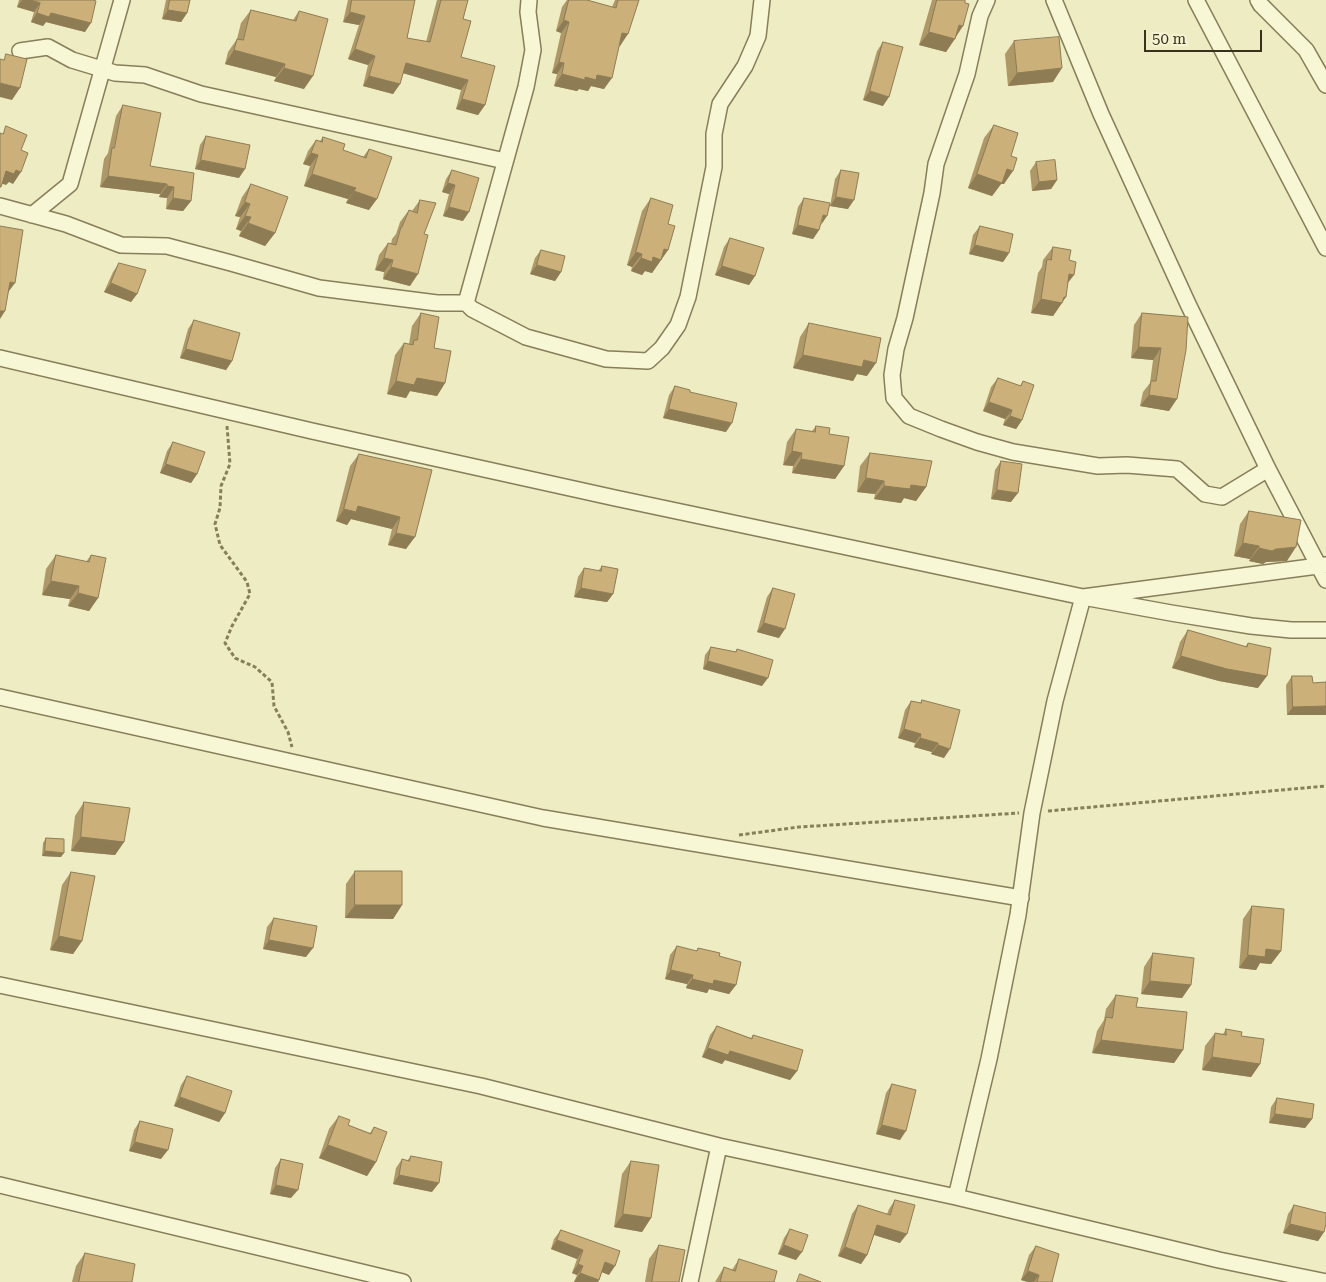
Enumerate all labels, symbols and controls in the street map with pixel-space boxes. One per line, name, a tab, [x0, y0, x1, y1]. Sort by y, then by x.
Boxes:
scale bar	[1146, 20, 1264, 52]
text: 50 m	[1152, 30, 1186, 48]

